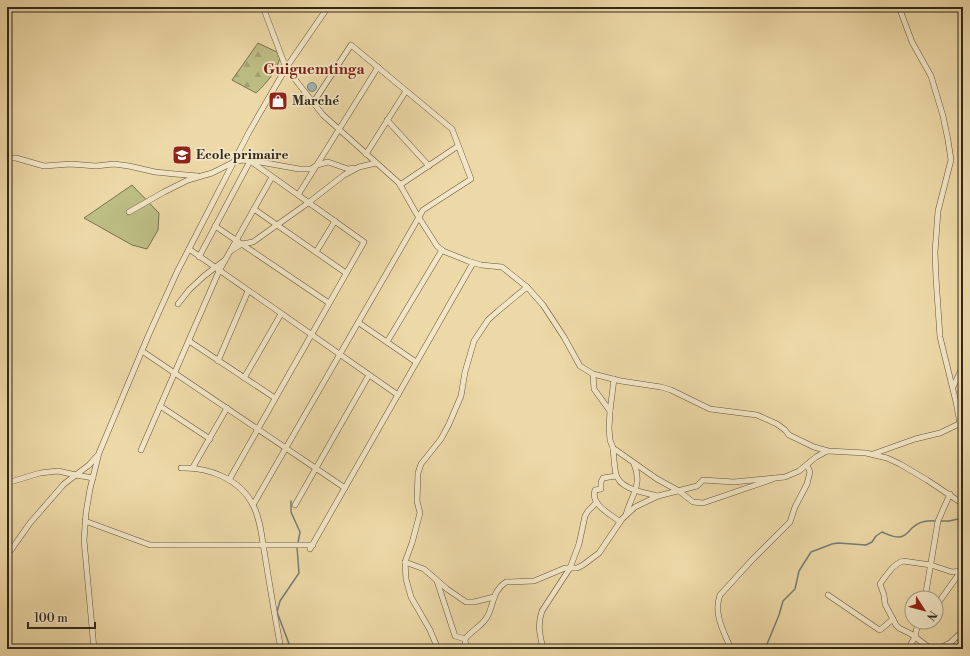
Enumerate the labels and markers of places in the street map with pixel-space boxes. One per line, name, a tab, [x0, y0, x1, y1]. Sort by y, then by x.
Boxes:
shop icon: Marché	[267, 90, 289, 112]
place label: Marché	[292, 93, 339, 109]
school or university icon: Ecole primaire	[171, 144, 193, 166]
place label: Ecole primaire	[196, 147, 288, 163]

